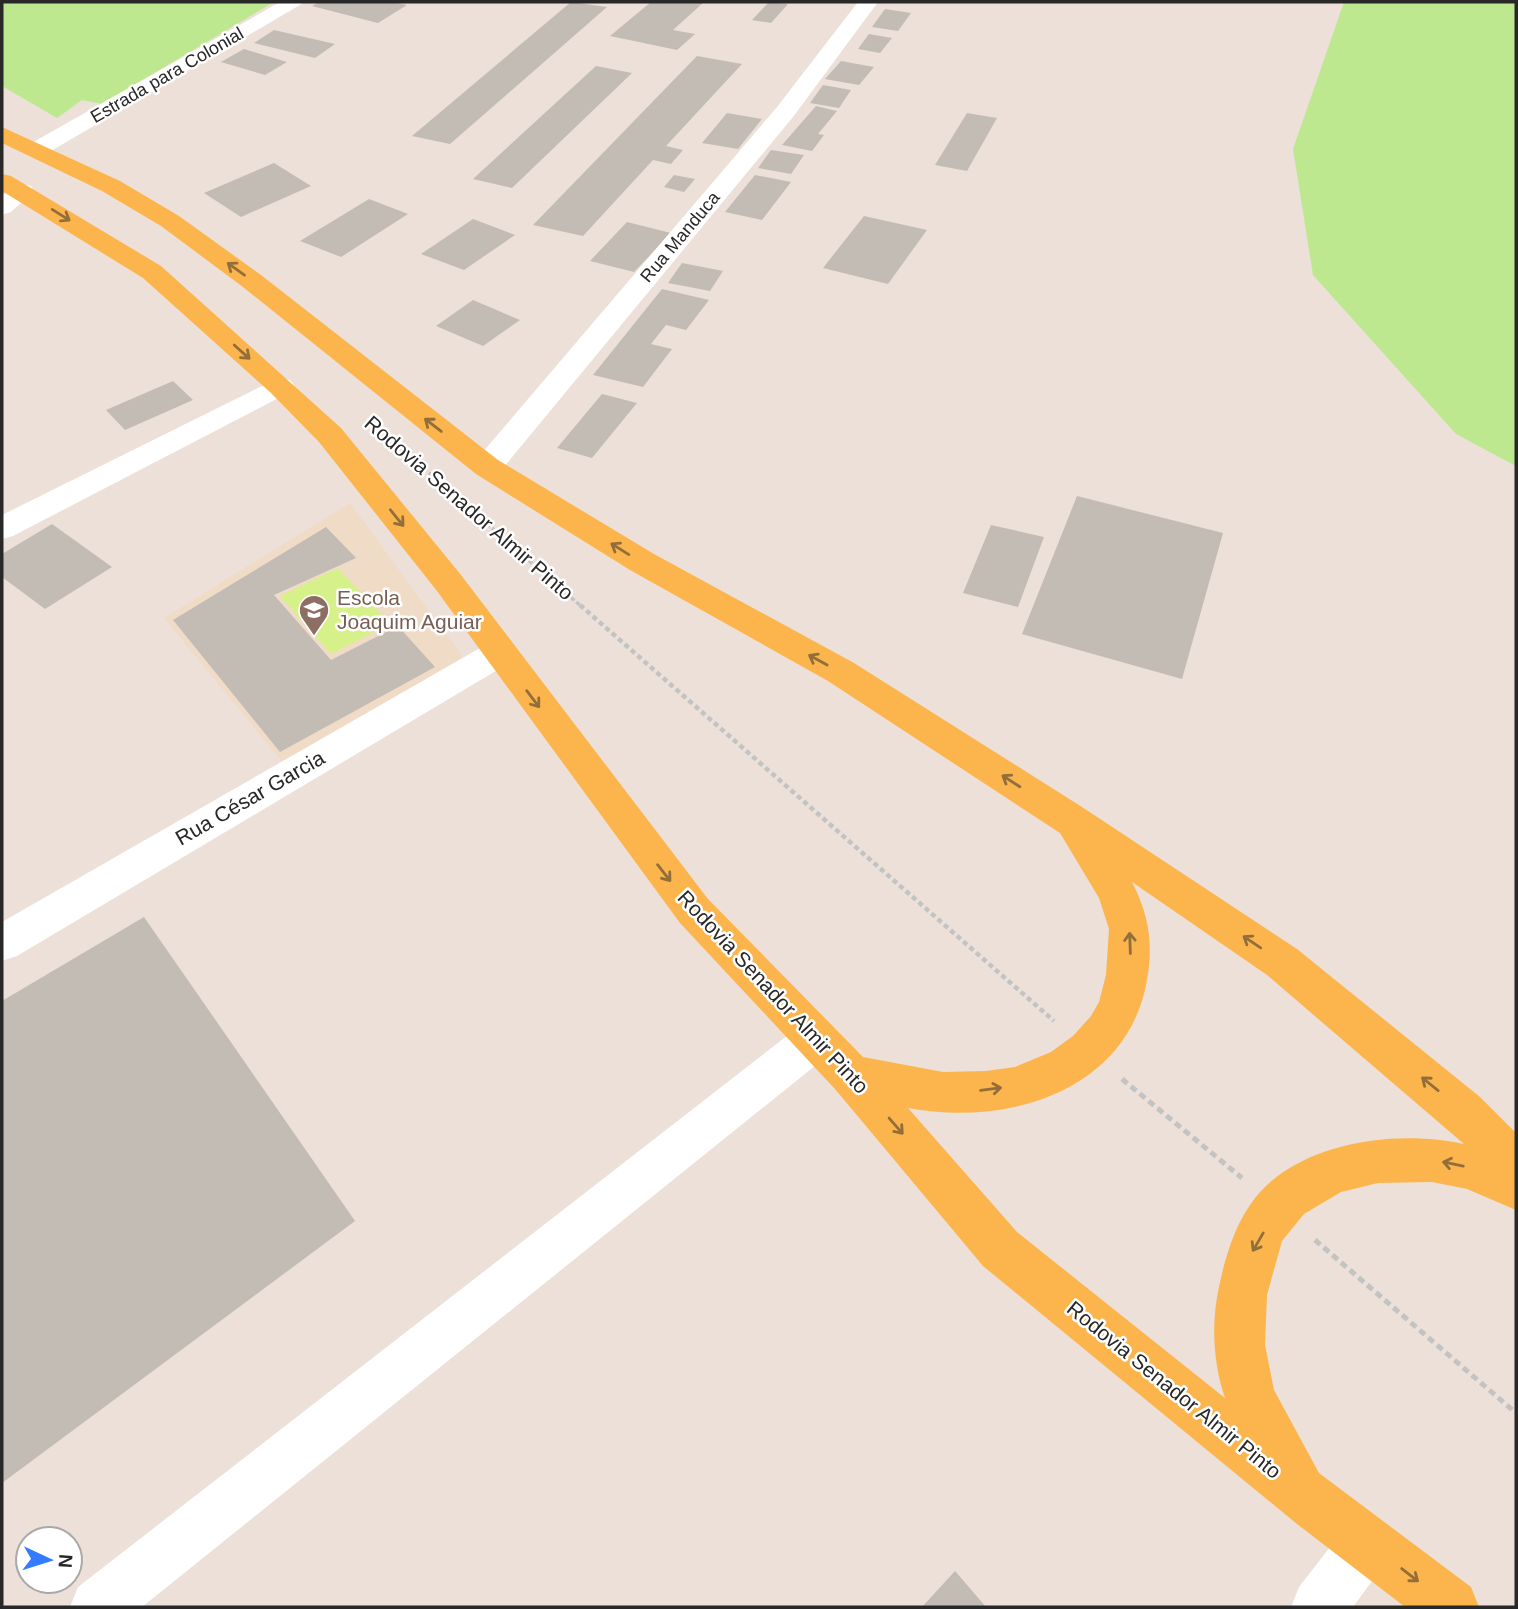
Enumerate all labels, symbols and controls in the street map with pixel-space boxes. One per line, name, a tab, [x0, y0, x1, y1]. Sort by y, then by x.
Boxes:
street label: Estrada para Colonial	[87, 23, 247, 127]
street label: Rua Manduca	[636, 187, 724, 286]
one-way arrow	[50, 209, 70, 223]
one-way arrow	[227, 262, 246, 276]
one-way arrow	[233, 344, 251, 360]
street label: Rodovia Senador Almir Pinto	[360, 411, 578, 604]
one-way arrow	[425, 418, 443, 433]
one-way arrow	[389, 508, 404, 526]
one-way arrow	[610, 541, 630, 555]
place label: Escola Joaquim Aguiar	[337, 586, 482, 633]
school or university icon: Escola Joaquim Aguiar	[297, 593, 331, 637]
one-way arrow	[809, 653, 829, 667]
one-way arrow	[526, 690, 541, 708]
street label: Rua César Garcia	[171, 745, 329, 850]
one-way arrow	[1001, 774, 1021, 788]
one-way arrow	[657, 863, 672, 881]
street label: Rodovia Senador Almir Pinto	[673, 886, 873, 1098]
one-way arrow	[1123, 932, 1136, 955]
one-way arrow	[1243, 935, 1263, 949]
one-way arrow	[1422, 1076, 1440, 1092]
one-way arrow	[979, 1082, 1002, 1095]
one-way arrow	[888, 1117, 903, 1135]
one-way arrow	[1442, 1156, 1465, 1170]
one-way arrow	[1251, 1231, 1265, 1251]
street label: Rodovia Senador Almir Pinto	[1063, 1296, 1286, 1483]
north arrow	[14, 1525, 84, 1595]
text: N	[55, 1554, 76, 1569]
one-way arrow	[1400, 1568, 1418, 1583]

